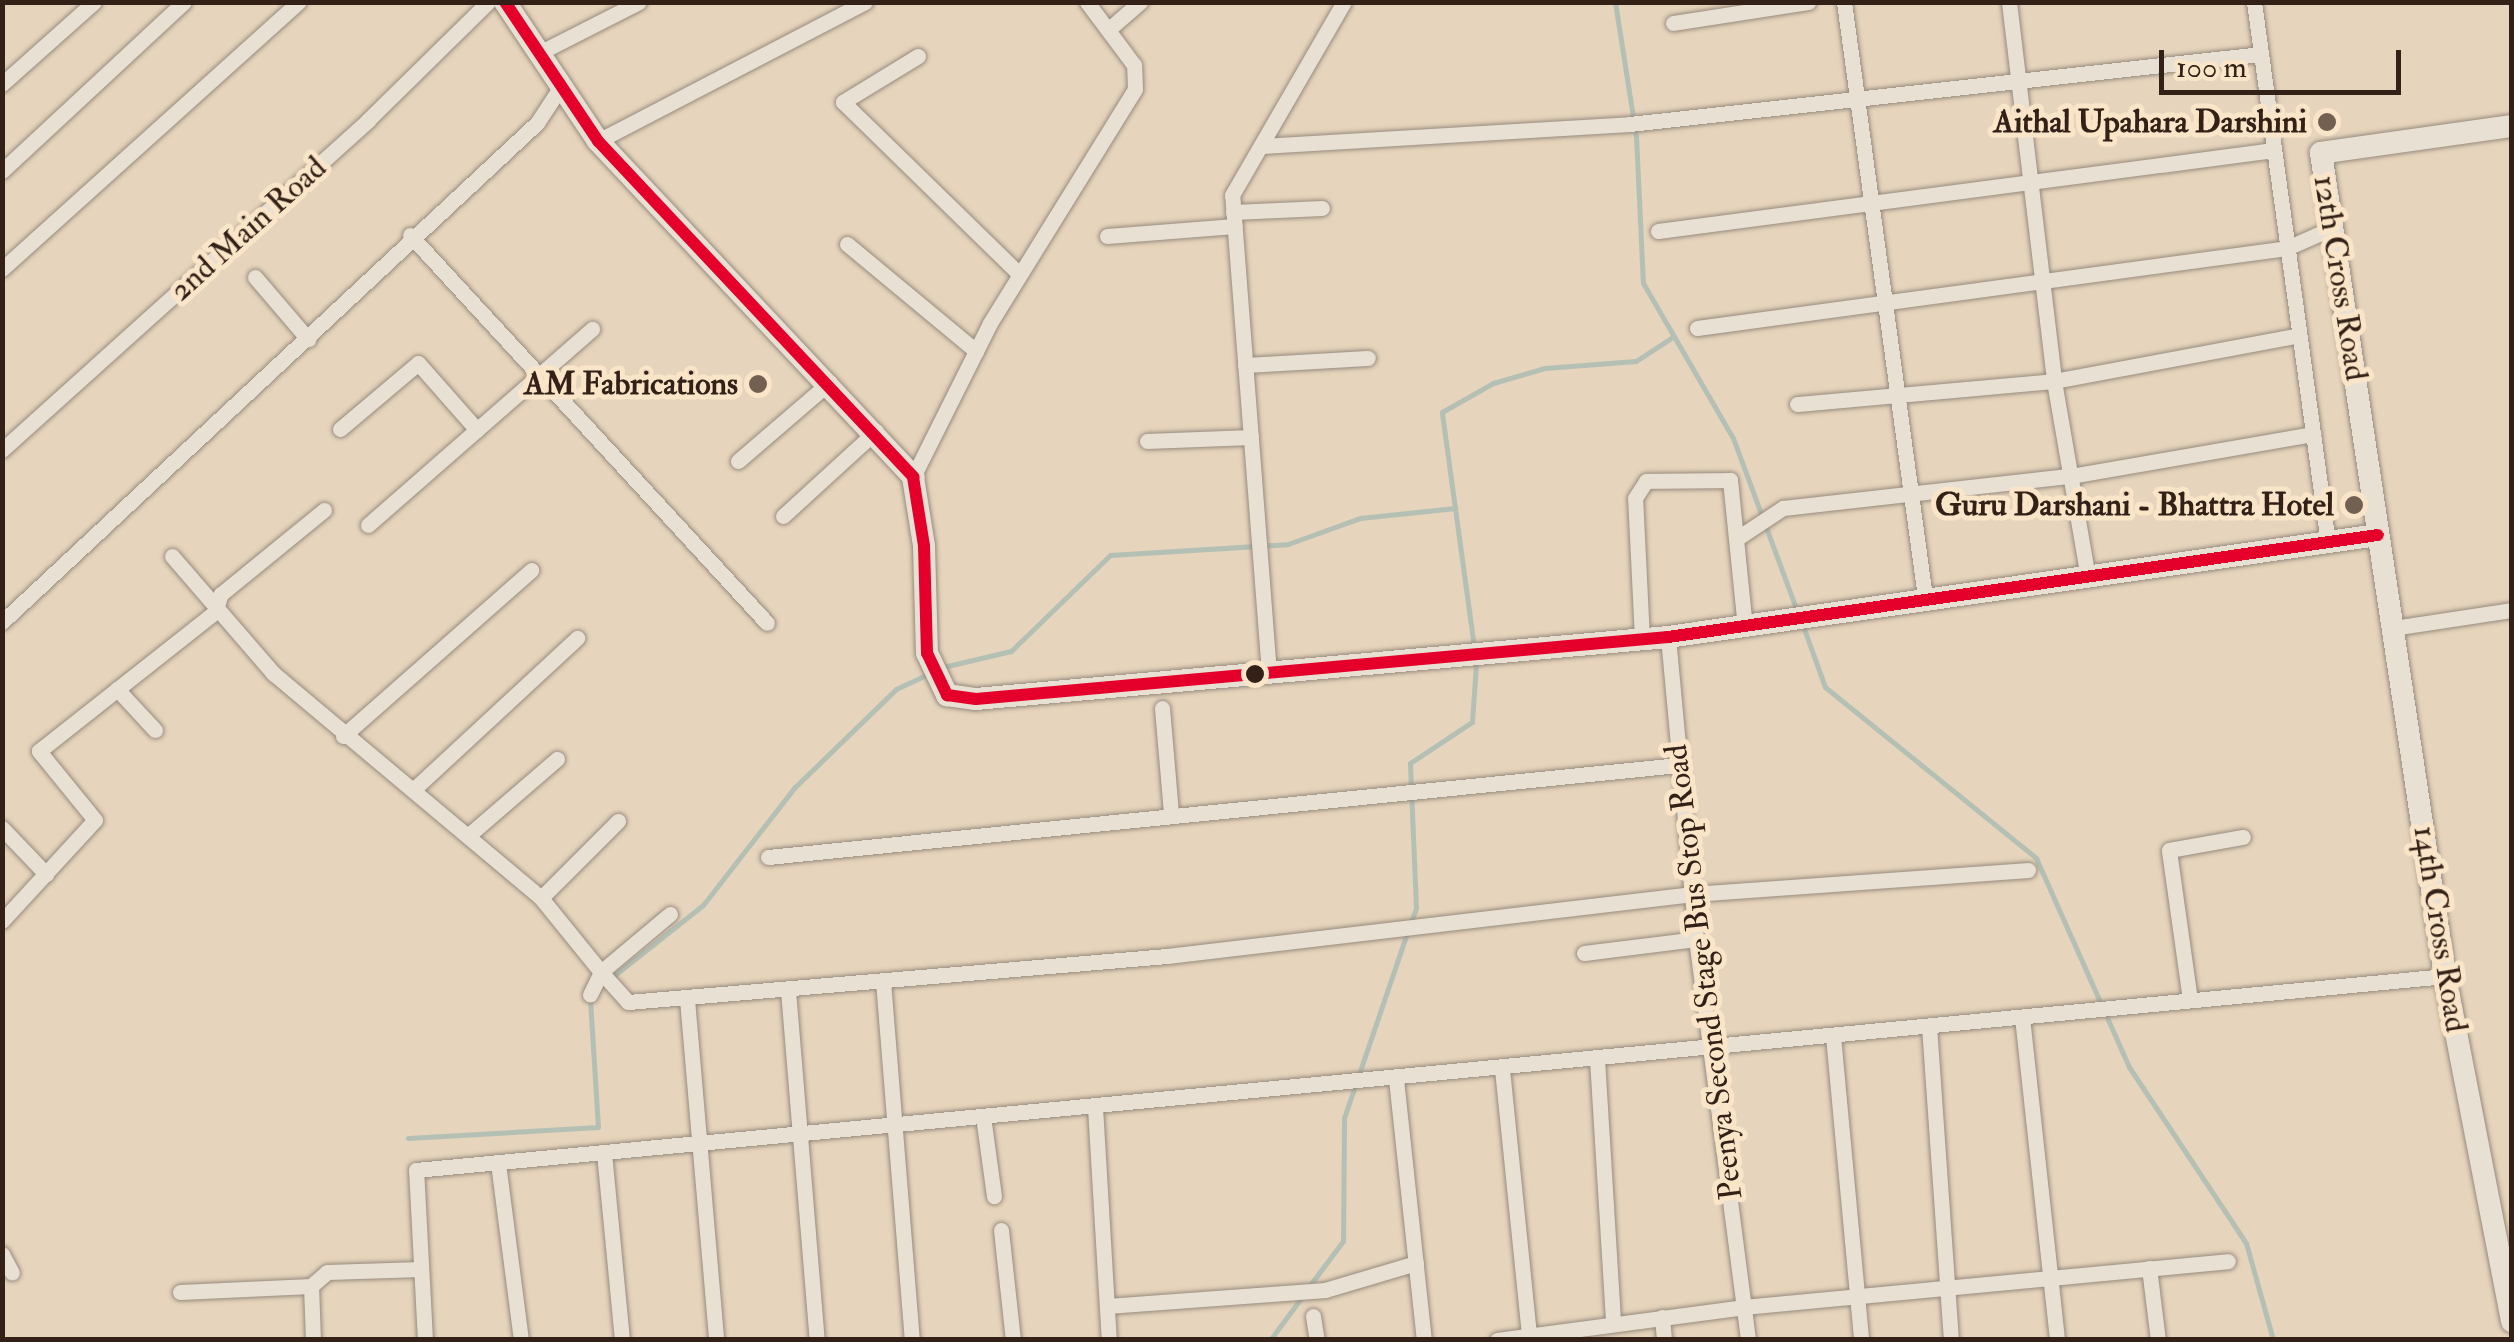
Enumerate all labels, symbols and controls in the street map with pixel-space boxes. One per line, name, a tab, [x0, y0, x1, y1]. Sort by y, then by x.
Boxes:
scale bar	[2164, 30, 2406, 92]
text: 100 m	[2176, 49, 2247, 86]
place label: Aithal Upahara Darshini	[1994, 103, 2307, 141]
marker: Aithal Upahara Darshini	[2316, 111, 2338, 133]
street label: 2nd Main Road	[162, 149, 334, 309]
street label: 12th Cross Road	[2305, 173, 2375, 383]
place label: AM Fabrications	[524, 365, 738, 403]
marker: AM Fabrications	[747, 373, 769, 395]
place label: Guru Darshani - Bhattra Hotel	[1935, 486, 2334, 524]
marker: Guru Darshani - Bhattra Hotel	[2343, 494, 2365, 516]
unlabelled marker	[1245, 664, 1265, 684]
street label: Peenya Second Stage Bus Stop Road	[1657, 742, 1751, 1202]
street label: 14th Cross Road	[2405, 823, 2475, 1035]

